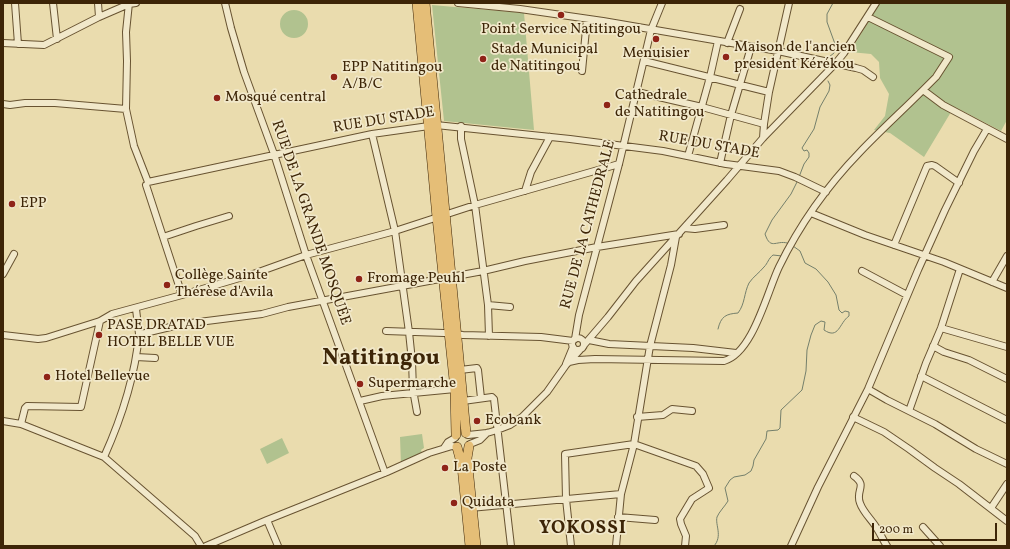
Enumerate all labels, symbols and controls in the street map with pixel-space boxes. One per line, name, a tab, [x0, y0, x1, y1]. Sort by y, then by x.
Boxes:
marker: Point Service Natitingou	[556, 10, 566, 20]
place label: Point Service Natitingou	[481, 21, 641, 39]
marker: Menuisier	[651, 34, 661, 44]
place label: Maison de l'ancien president Kérékou	[734, 39, 856, 74]
place label: Stade Municipal de Natitingou	[491, 41, 598, 76]
place label: Menuisier	[622, 45, 690, 63]
marker: Maison de l'ancien president Kérékou	[721, 52, 731, 62]
marker: Stade Municipal de Natitingou	[478, 54, 488, 64]
place label: EPP Natitingou A/B/C	[342, 59, 442, 94]
marker: EPP Natitingou A/B/C	[329, 72, 339, 82]
place label: Cathedrale de Natitingou	[615, 87, 705, 122]
place label: Mosqué central	[225, 89, 326, 107]
marker: Mosqué central	[212, 93, 222, 103]
marker: Cathedrale de Natitingou	[602, 100, 612, 110]
street label: RUE DU STADE	[332, 104, 436, 138]
street label: RUE DE LA GRANDE MOSQUÉE	[266, 118, 354, 328]
street label: RUE DU STADE	[657, 128, 761, 164]
street label: RUE DE LA CATHEDRALE	[558, 139, 620, 311]
place label: EPP	[20, 195, 46, 213]
marker: EPP	[7, 199, 17, 209]
place label: Collège Sainte Thérèse d'Avila	[175, 267, 273, 302]
place label: Fromage Peuhl	[367, 270, 465, 288]
marker: Fromage Peuhl	[354, 274, 364, 284]
marker: Collège Sainte Thérèse d'Avila	[162, 280, 172, 290]
place label: PASE DRATAD HOTEL BELLE VUE	[107, 317, 235, 352]
marker: PASE DRATAD HOTEL BELLE VUE	[94, 330, 104, 340]
district label: Natitingou	[322, 346, 440, 374]
place label: Hotel Bellevue	[55, 368, 150, 386]
marker: Hotel Bellevue	[42, 372, 52, 382]
place label: Supermarche	[368, 375, 456, 393]
marker: Supermarche	[355, 379, 365, 389]
place label: Ecobank	[485, 412, 541, 430]
marker: Ecobank	[472, 416, 482, 426]
place label: La Poste	[453, 459, 507, 477]
marker: La Poste	[440, 463, 450, 473]
place label: Quidata	[462, 494, 514, 512]
marker: Quidata	[449, 498, 459, 508]
scale bar	[874, 515, 999, 541]
district label: YOKOSSI	[539, 519, 627, 541]
text: 200 m	[879, 522, 913, 538]

